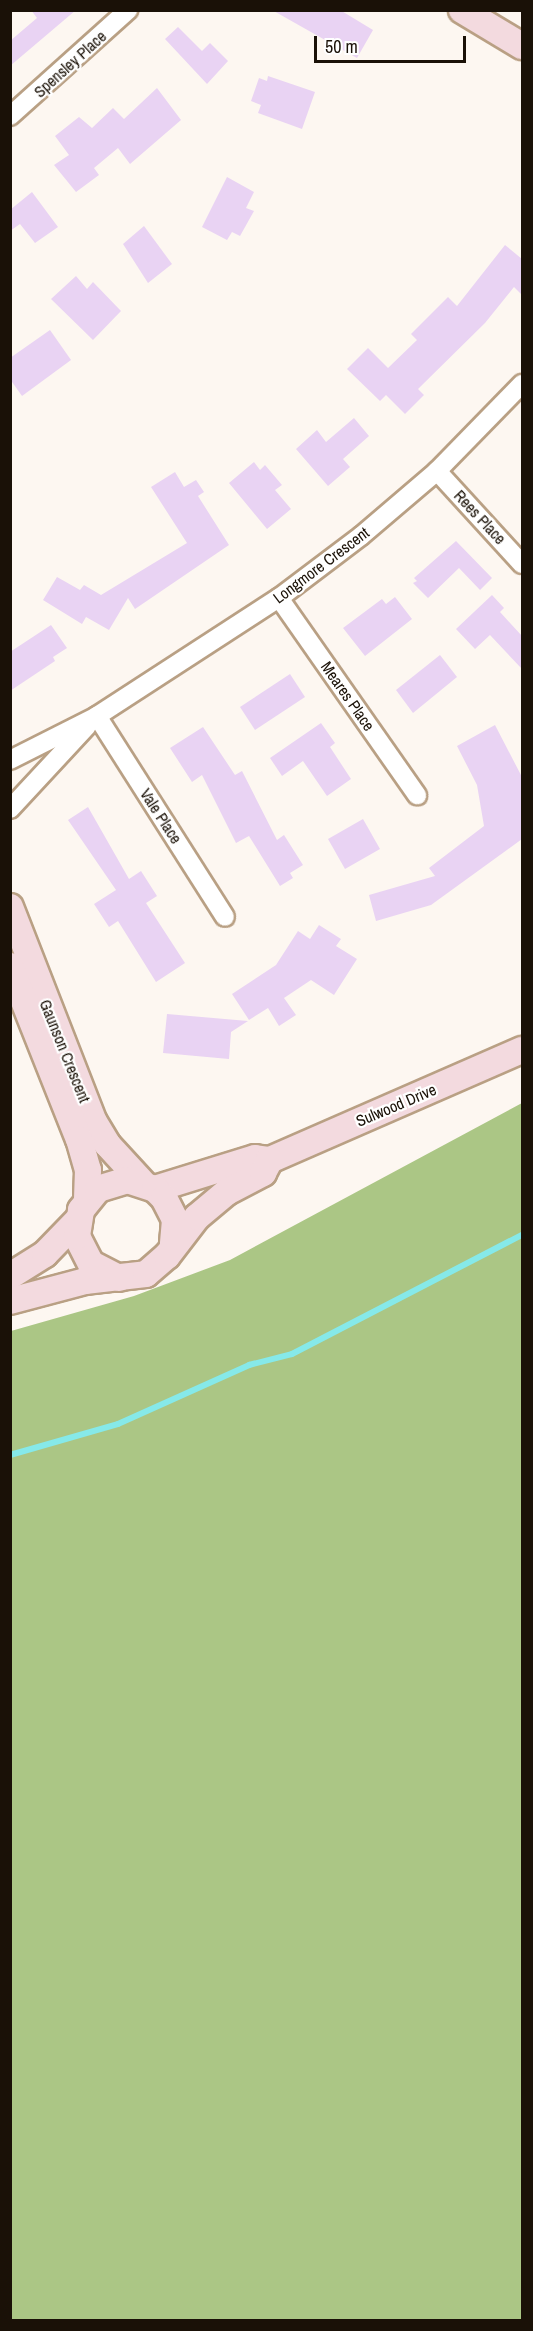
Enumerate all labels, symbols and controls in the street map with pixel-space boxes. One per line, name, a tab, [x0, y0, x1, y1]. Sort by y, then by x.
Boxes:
scale bar	[317, 24, 468, 62]
street label: Spensley Place	[30, 27, 110, 101]
text: 50 m	[325, 34, 358, 59]
street label: Rees Place	[450, 486, 510, 548]
street label: Longmore Crescent	[269, 523, 373, 607]
street label: Meares Place	[317, 658, 379, 734]
street label: Vale Place	[136, 785, 186, 847]
street label: Gaunson Crescent	[36, 997, 94, 1105]
street label: Sulwood Drive	[353, 1079, 439, 1131]

